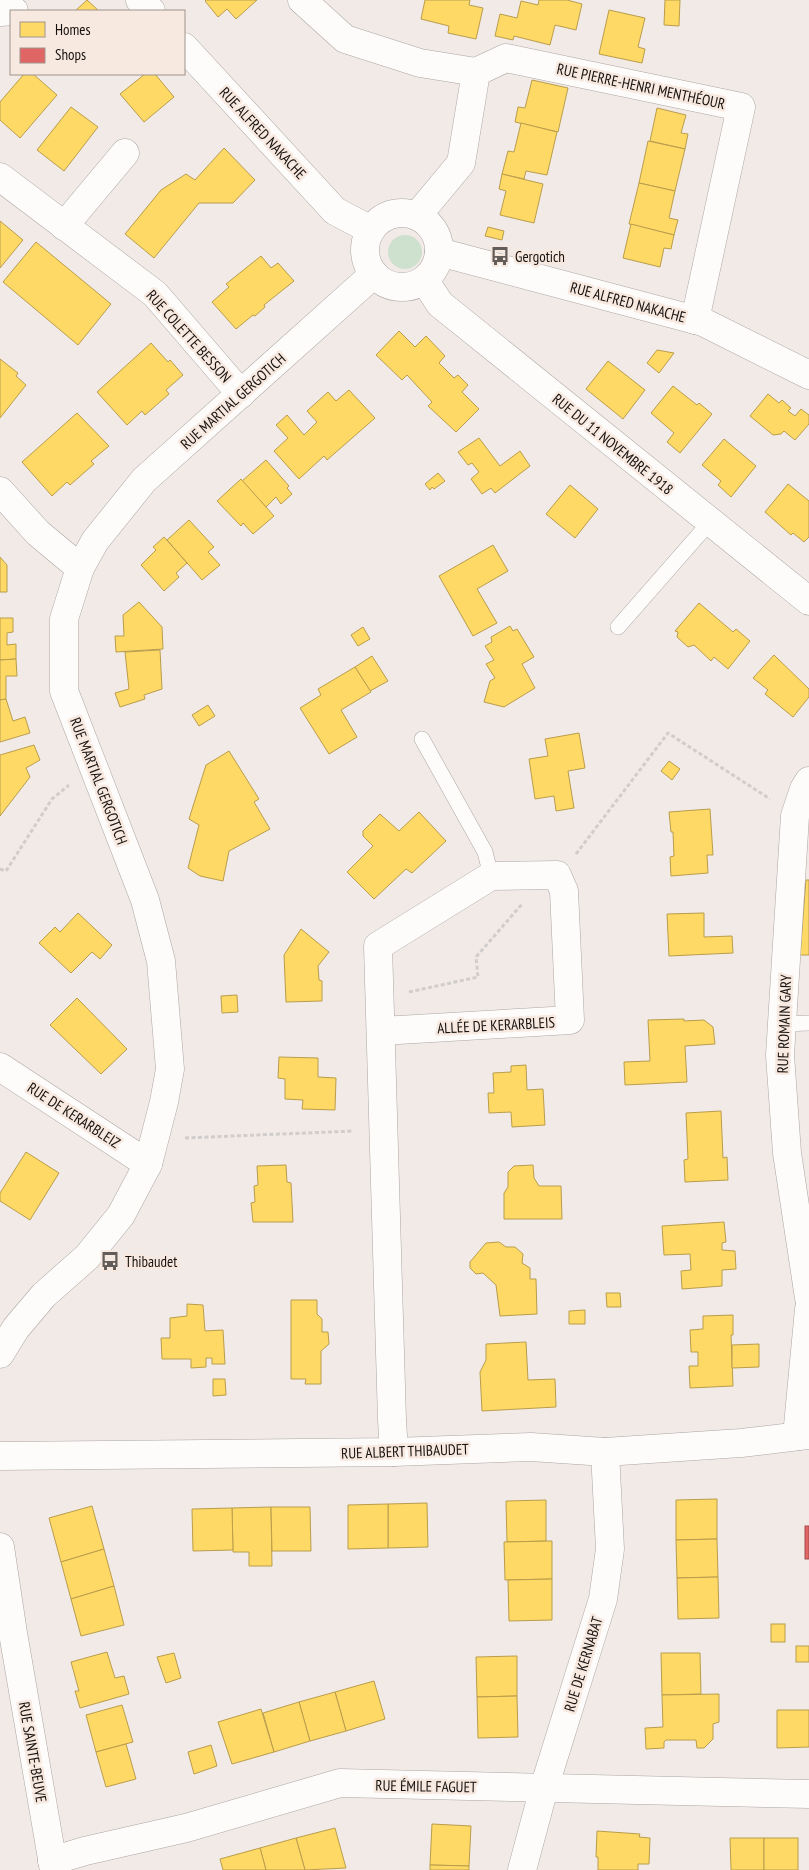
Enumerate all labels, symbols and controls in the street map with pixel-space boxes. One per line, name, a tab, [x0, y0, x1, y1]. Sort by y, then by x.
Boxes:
legend	[10, 10, 185, 75]
text: Homes	[55, 20, 91, 39]
text: Shops	[55, 45, 86, 64]
street label: RUE PIERRE-HENRI MENTHÉOUR	[555, 59, 727, 113]
street label: RUE ALFRED NAKACHE	[216, 83, 310, 183]
bus stop icon: Gergotich	[489, 245, 511, 267]
place label: Gergotich	[515, 247, 565, 266]
street label: RUE ALFRED NAKACHE	[568, 277, 688, 327]
street label: RUE COLETTE BESSON	[142, 286, 236, 386]
street label: RUE MARTIAL GERGOTICH	[177, 349, 289, 453]
street label: RUE DU 11 NOVEMBRE 1918	[549, 389, 677, 499]
street label: RUE MARTIAL GERGOTICH	[66, 715, 132, 847]
street label: RUE ROMAIN GARY	[773, 974, 795, 1074]
street label: ALLÉE DE KERARBLEIS	[437, 1012, 555, 1038]
street label: RUE DE KERARBLEIZ	[24, 1078, 124, 1152]
bus stop icon: Thibaudet	[99, 1250, 121, 1272]
place label: Thibaudet	[125, 1252, 177, 1271]
street label: RUE ALBERT THIBAUDET	[341, 1439, 469, 1463]
street label: RUE DE KERNABAT	[560, 1614, 607, 1714]
street label: RUE SAINTE-BEUVE	[15, 1700, 51, 1804]
street label: RUE ÉMILE FAGUET	[375, 1776, 477, 1796]

